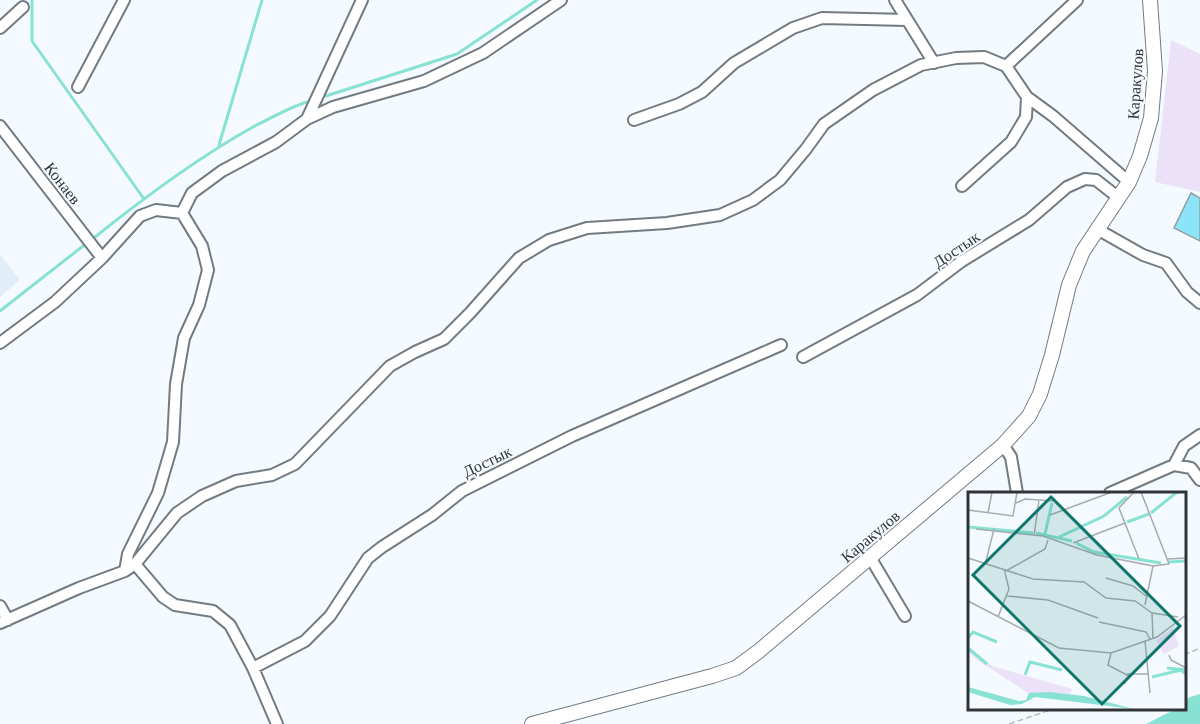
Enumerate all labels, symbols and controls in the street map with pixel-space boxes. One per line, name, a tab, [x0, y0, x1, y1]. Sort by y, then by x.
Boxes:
street label: Каракулов	[1125, 48, 1147, 120]
street label: Конаев	[41, 159, 84, 208]
street label: Достык	[930, 228, 983, 272]
street label: Достык	[460, 442, 515, 481]
inset map	[968, 492, 1185, 709]
street label: Каракулов	[838, 507, 904, 566]

